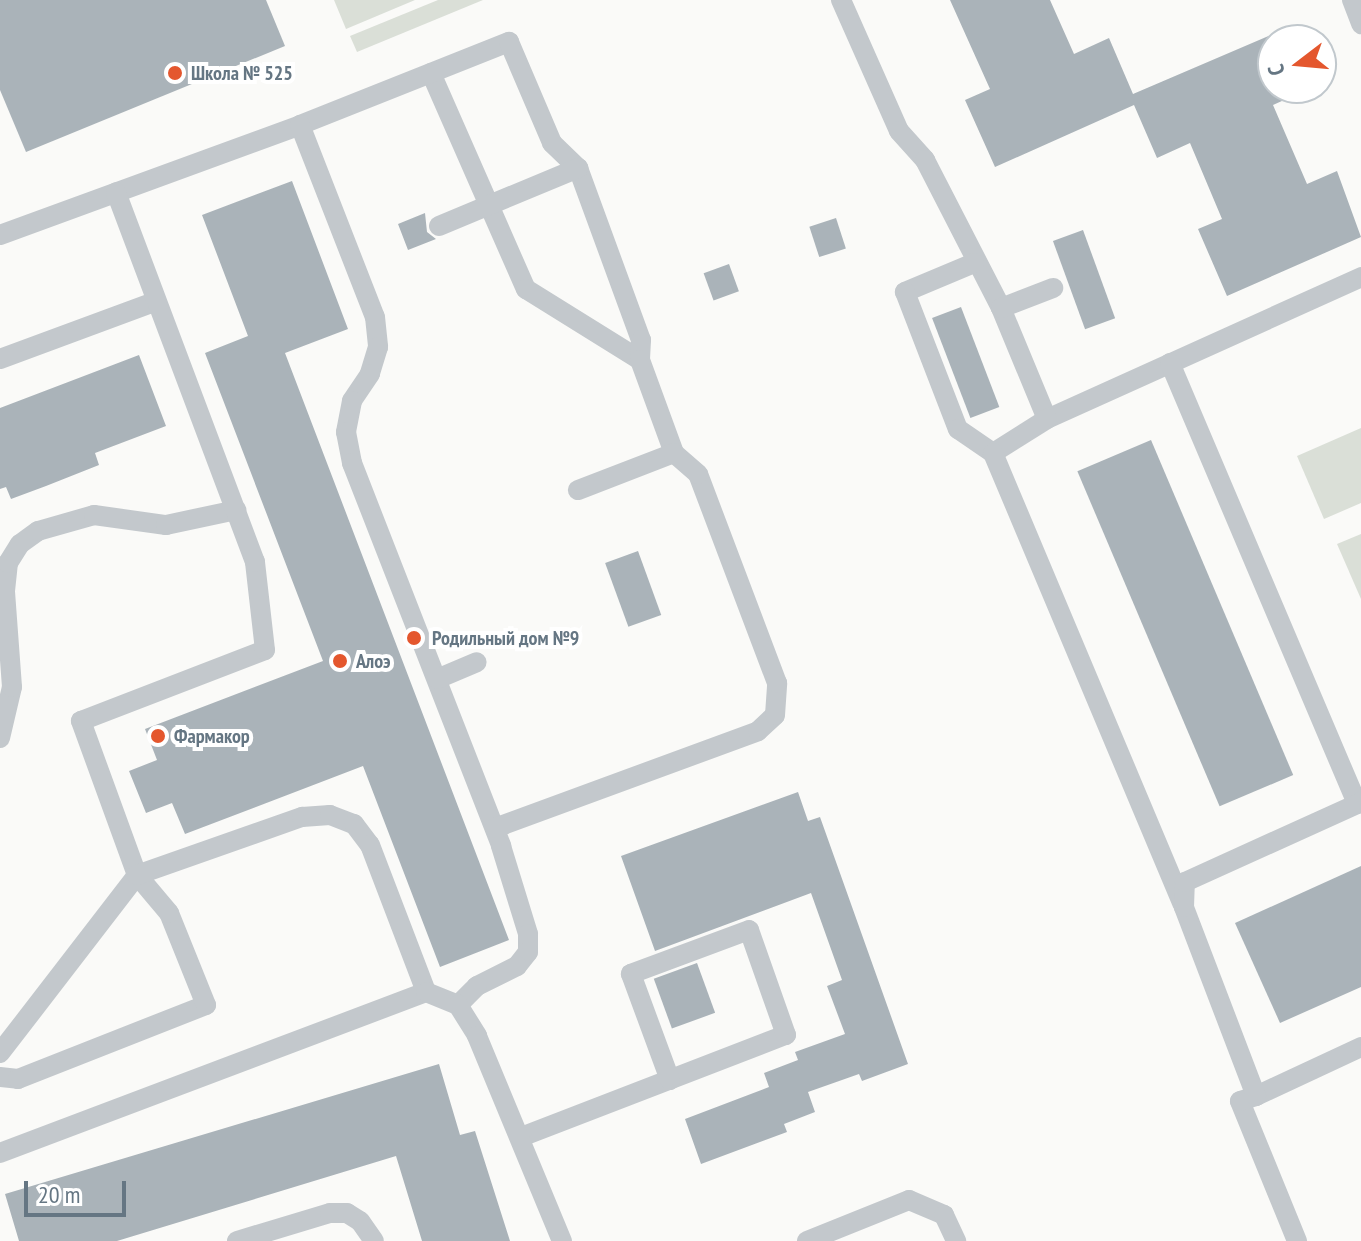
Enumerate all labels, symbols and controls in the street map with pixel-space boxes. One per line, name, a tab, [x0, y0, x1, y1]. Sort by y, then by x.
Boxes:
north arrow	[1257, 24, 1337, 104]
place label: Школа № 525	[191, 61, 293, 85]
text: С	[1261, 61, 1291, 79]
marker: Школа № 525	[166, 64, 184, 82]
place label: Родильный дом №9	[432, 626, 579, 650]
marker: Родильный дом №9	[403, 627, 425, 649]
place label: Алоэ	[356, 649, 391, 673]
marker: Алоэ	[331, 652, 349, 670]
place label: Фармакор	[174, 724, 250, 748]
marker: Фармакор	[149, 727, 167, 745]
scale bar	[28, 1165, 130, 1215]
text: 20 m	[38, 1179, 80, 1210]

